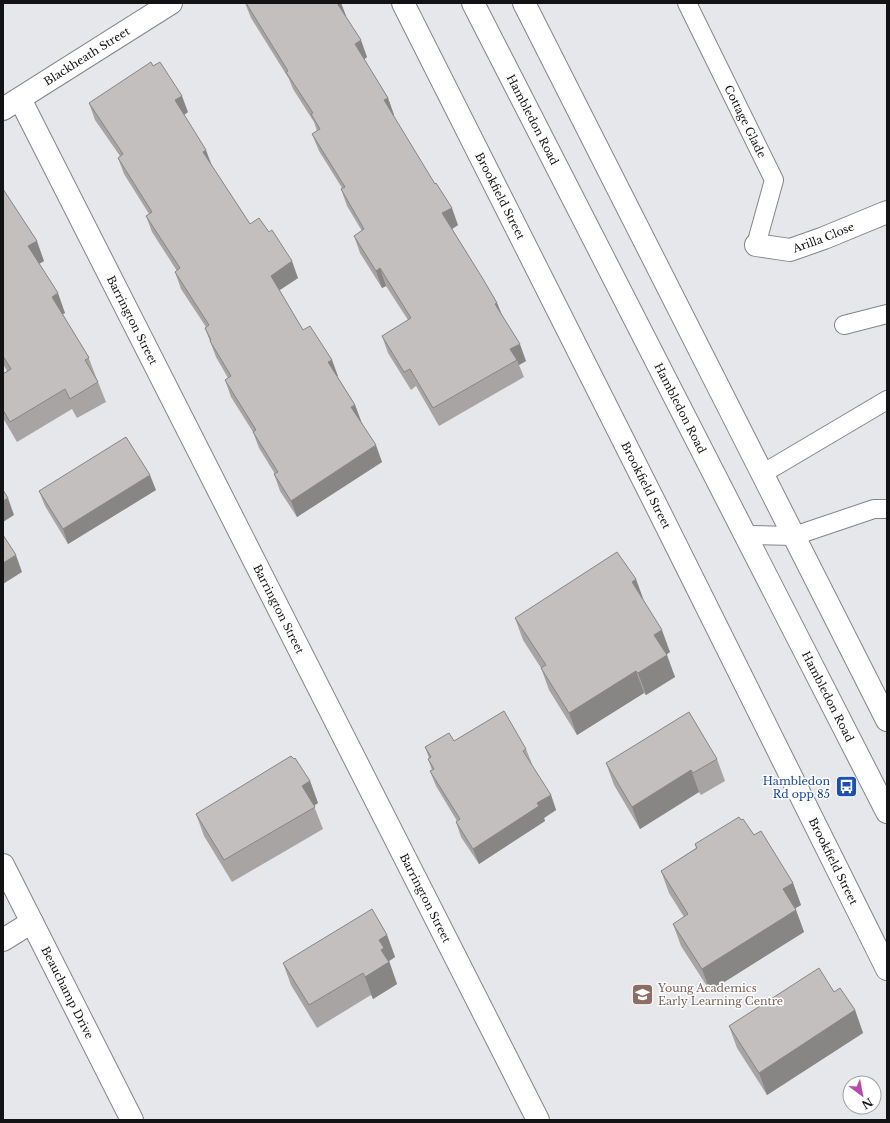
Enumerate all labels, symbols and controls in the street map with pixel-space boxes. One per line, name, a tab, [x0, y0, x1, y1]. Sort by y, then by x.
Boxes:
street label: Blackheath Street	[41, 23, 133, 88]
street label: Hambledon Road	[504, 72, 562, 168]
street label: Cottage Glade	[721, 83, 769, 160]
street label: Brookfield Street	[472, 150, 528, 242]
street label: Arilla Close	[790, 219, 856, 256]
street label: Barrington Street	[104, 273, 161, 368]
street label: Hambledon Road	[651, 360, 710, 456]
street label: Brookfield Street	[618, 439, 674, 532]
street label: Barrington Street	[250, 562, 308, 657]
street label: Hambledon Road	[799, 649, 857, 745]
place label: Hambledon Rd opp 85	[763, 774, 830, 801]
bus stop icon: Hambledon Rd opp 85	[833, 774, 859, 800]
street label: Brookfield Street	[806, 815, 861, 908]
street label: Barrington Street	[397, 851, 454, 946]
street label: Beauchamp Drive	[38, 944, 97, 1041]
school or university icon: Young Academics Early Learning Centre	[629, 981, 655, 1007]
place label: Young Academics Early Learning Centre	[657, 981, 783, 1008]
north arrow	[842, 1075, 882, 1115]
text: N	[859, 1095, 875, 1113]

